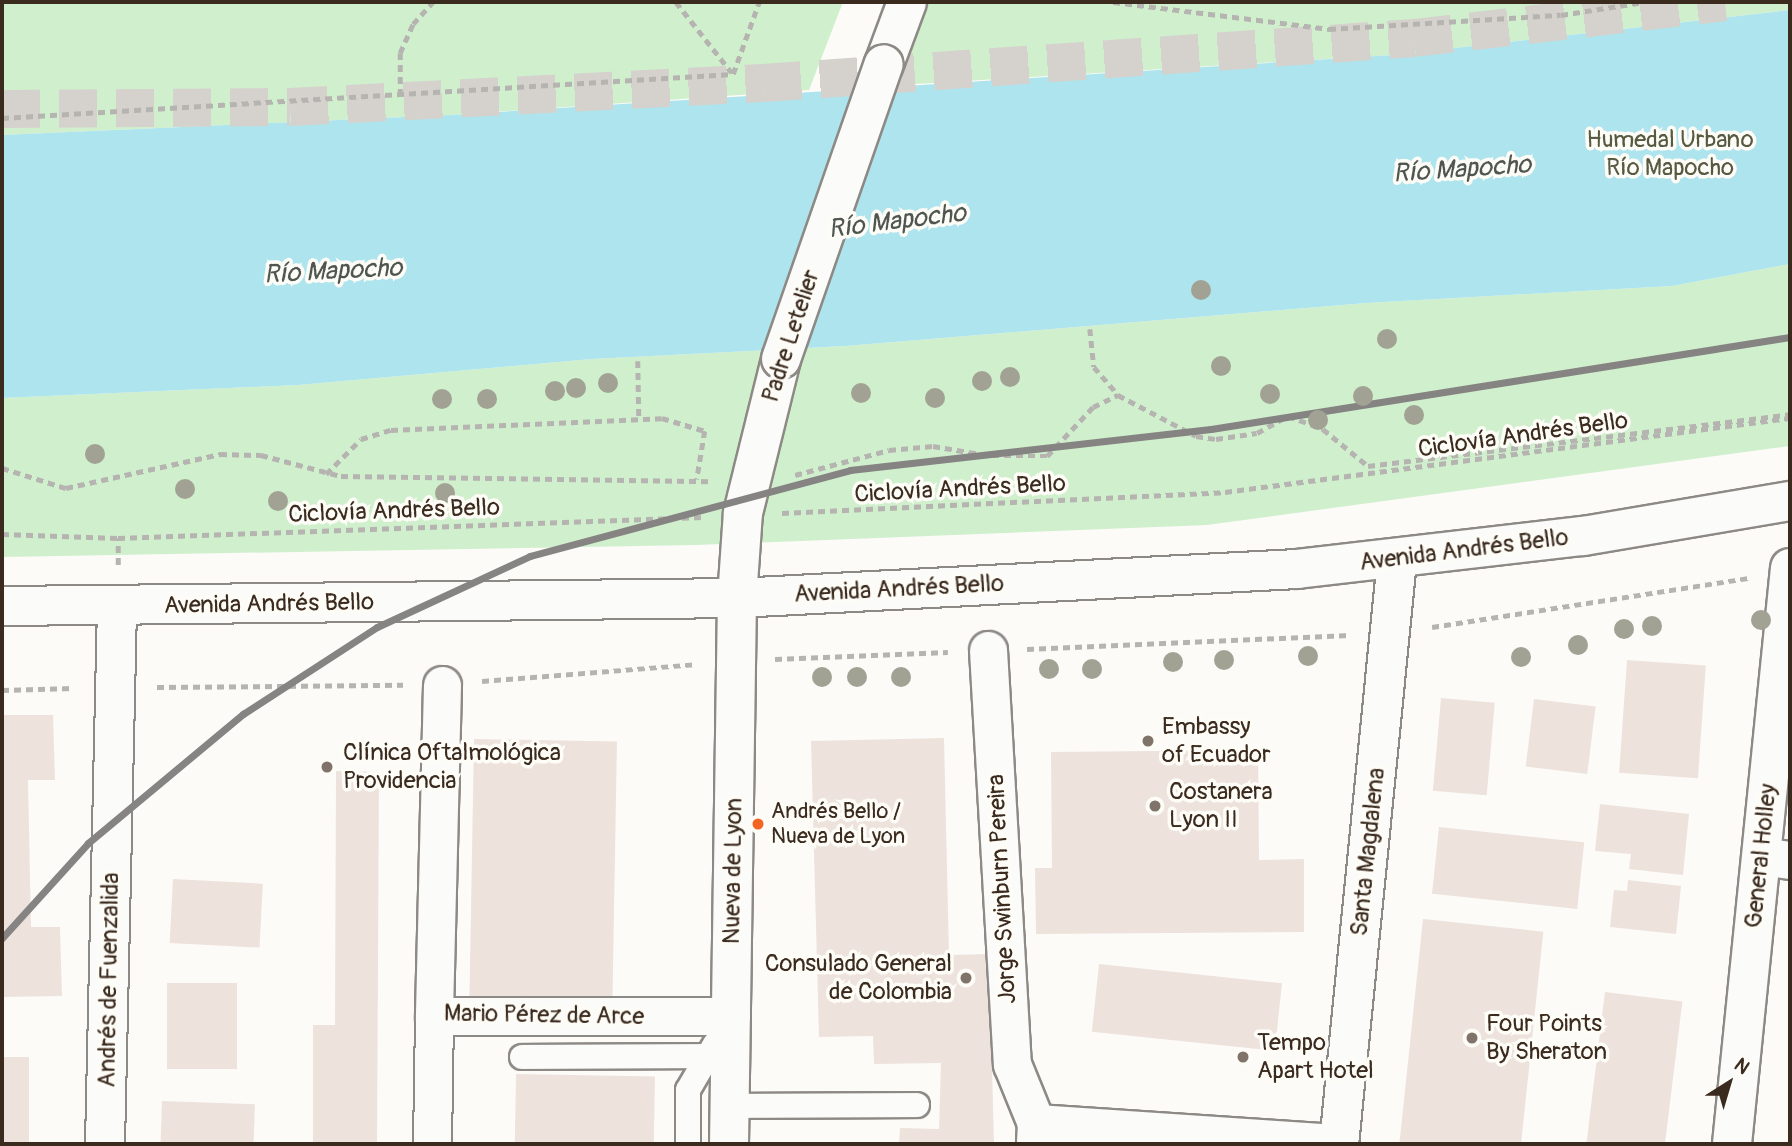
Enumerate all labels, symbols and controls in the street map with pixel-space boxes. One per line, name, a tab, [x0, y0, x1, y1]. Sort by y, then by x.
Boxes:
park label: Humedal Urbano Río Mapocho	[1586, 126, 1754, 182]
water label: Río Mapocho	[1392, 150, 1532, 190]
water label: Río Mapocho	[826, 198, 968, 246]
water label: Río Mapocho	[263, 253, 403, 291]
street label: Padre Letelier	[756, 266, 826, 406]
street label: Ciclovía Andrés Bello	[1416, 406, 1630, 464]
street label: Ciclovía Andrés Bello	[854, 469, 1066, 509]
street label: Ciclovía Andrés Bello	[288, 493, 500, 529]
street label: Avenida Andrés Bello	[1358, 523, 1570, 577]
street label: Avenida Andrés Bello	[793, 569, 1005, 609]
street label: Avenida Andrés Bello	[164, 588, 374, 620]
place label: Embassy of Ecuador	[1162, 713, 1270, 769]
marker: Embassy of Ecuador	[1140, 733, 1156, 749]
place label: Clínica Oftalmológica Providencia	[343, 739, 561, 795]
marker: Clínica Oftalmológica Providencia	[317, 757, 337, 777]
street label: Santa Magdalena	[1345, 766, 1391, 938]
street label: Jorge Swinburn Pereira	[982, 773, 1022, 1005]
place label: Costanera Lyon II	[1169, 778, 1273, 834]
street label: General Holley	[1739, 782, 1783, 930]
street label: Nueva de Lyon	[717, 798, 749, 944]
place label: Andrés Bello / Nueva de Lyon	[771, 798, 905, 850]
marker: Costanera Lyon II	[1147, 798, 1163, 814]
marker: Andrés Bello / Nueva de Lyon	[751, 817, 765, 831]
street label: Andrés de Fuenzalida	[93, 872, 125, 1088]
place label: Consulado General de Colombia	[765, 950, 952, 1006]
marker: Consulado General de Colombia	[958, 970, 974, 986]
street label: Mario Pérez de Arce	[444, 999, 644, 1031]
place label: Four Points By Sheraton	[1486, 1010, 1607, 1066]
place label: Tempo Apart Hotel	[1257, 1029, 1374, 1085]
marker: Four Points By Sheraton	[1464, 1030, 1480, 1046]
north arrow	[1694, 1048, 1764, 1118]
marker: Tempo Apart Hotel	[1235, 1049, 1251, 1065]
text: N	[1729, 1053, 1754, 1080]

